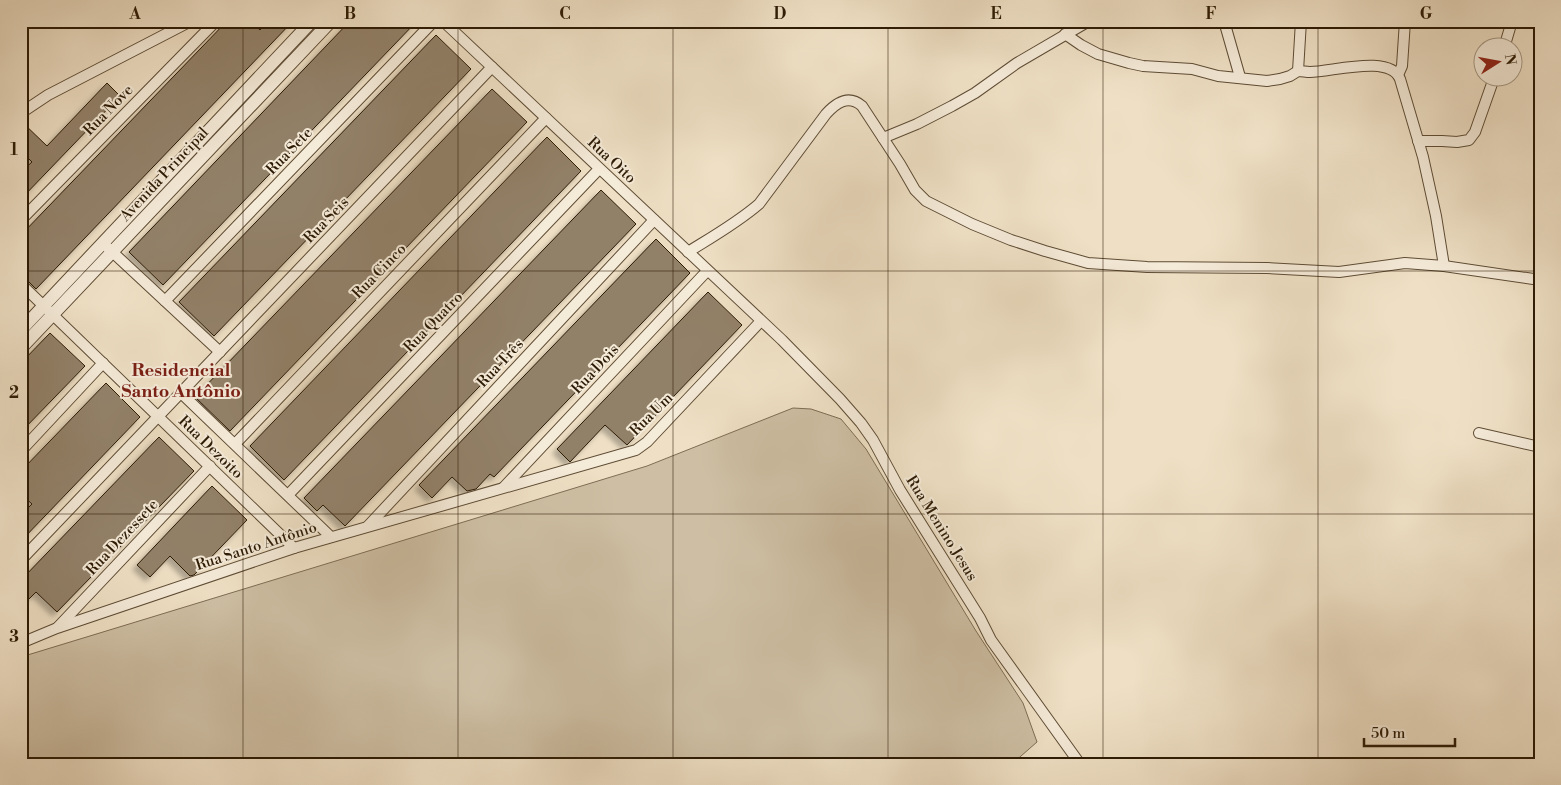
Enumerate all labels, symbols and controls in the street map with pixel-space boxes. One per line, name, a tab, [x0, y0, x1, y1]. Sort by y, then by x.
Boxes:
text: A	[128, 4, 141, 24]
text: B	[344, 4, 356, 24]
text: C	[559, 4, 571, 24]
text: D	[774, 4, 787, 24]
text: E	[990, 4, 1002, 24]
text: F	[1205, 4, 1217, 24]
text: G	[1420, 4, 1433, 24]
north arrow	[1474, 38, 1524, 88]
text: N	[1500, 53, 1520, 67]
street label: Rua Nove	[79, 81, 137, 140]
street label: Avenida Principal	[115, 123, 213, 226]
street label: Rua Sete	[262, 124, 317, 179]
street label: Rua Oito	[583, 133, 640, 188]
text: 1	[10, 140, 18, 160]
street label: Rua Seis	[300, 193, 353, 248]
street label: Rua Cinco	[348, 240, 410, 303]
street label: Rua Quatro	[400, 288, 467, 357]
street label: Rua Três	[473, 335, 528, 392]
street label: Rua Dois	[568, 340, 623, 398]
district label: Residencial Santo Antônio	[121, 359, 241, 403]
text: 2	[9, 383, 19, 403]
street label: Rua Um	[626, 389, 677, 440]
street label: Rua Dezoito	[174, 412, 247, 483]
street label: Rua Menino Jesus	[902, 472, 982, 584]
street label: Rua Dezessete	[82, 495, 162, 579]
street label: Rua Santo Antônio	[193, 518, 319, 575]
text: 3	[9, 627, 19, 647]
scale bar	[1364, 715, 1455, 747]
text: 50 m	[1371, 724, 1405, 743]

